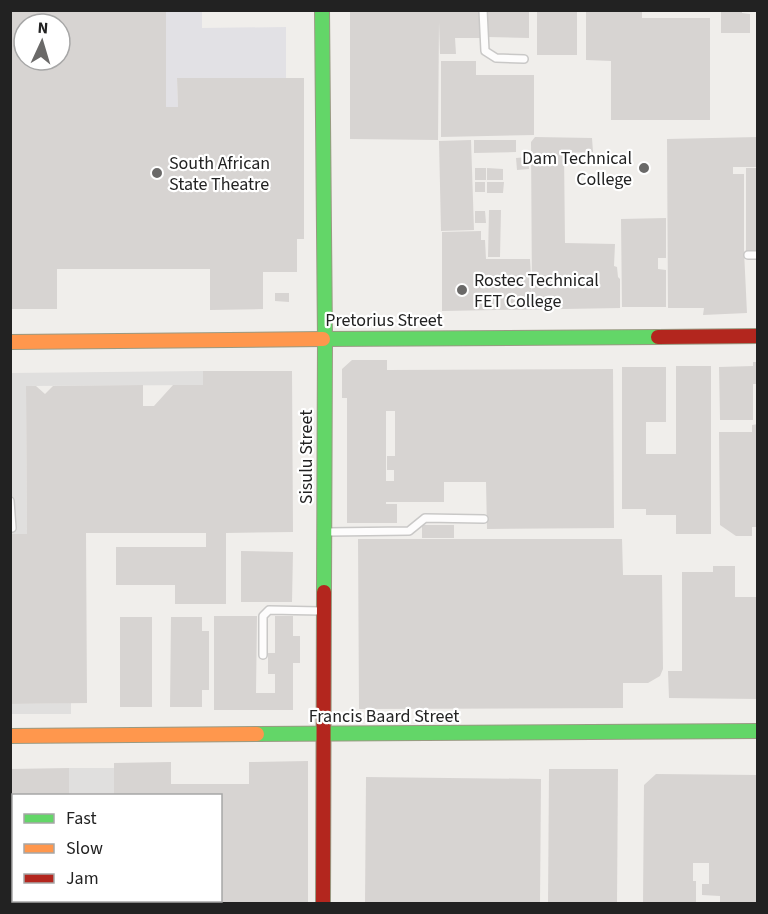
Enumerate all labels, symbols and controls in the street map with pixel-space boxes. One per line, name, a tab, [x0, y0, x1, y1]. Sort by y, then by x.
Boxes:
north arrow	[12, 12, 72, 72]
text: N	[37, 17, 49, 39]
place label: Dam Technical College	[522, 146, 632, 192]
place label: South African State Theatre	[169, 151, 270, 197]
marker: Dam Technical College	[637, 161, 651, 175]
marker: South African State Theatre	[150, 166, 164, 180]
place label: Rostec Technical FET College	[474, 268, 599, 314]
marker: Rostec Technical FET College	[455, 283, 469, 297]
street label: Pretorius Street	[325, 308, 443, 333]
street label: Sisulu Street	[294, 410, 319, 504]
street label: Francis Baard Street	[309, 704, 459, 729]
legend	[12, 794, 222, 902]
text: Fast	[66, 806, 97, 831]
text: Slow	[66, 836, 103, 861]
text: Jam	[66, 866, 99, 891]

